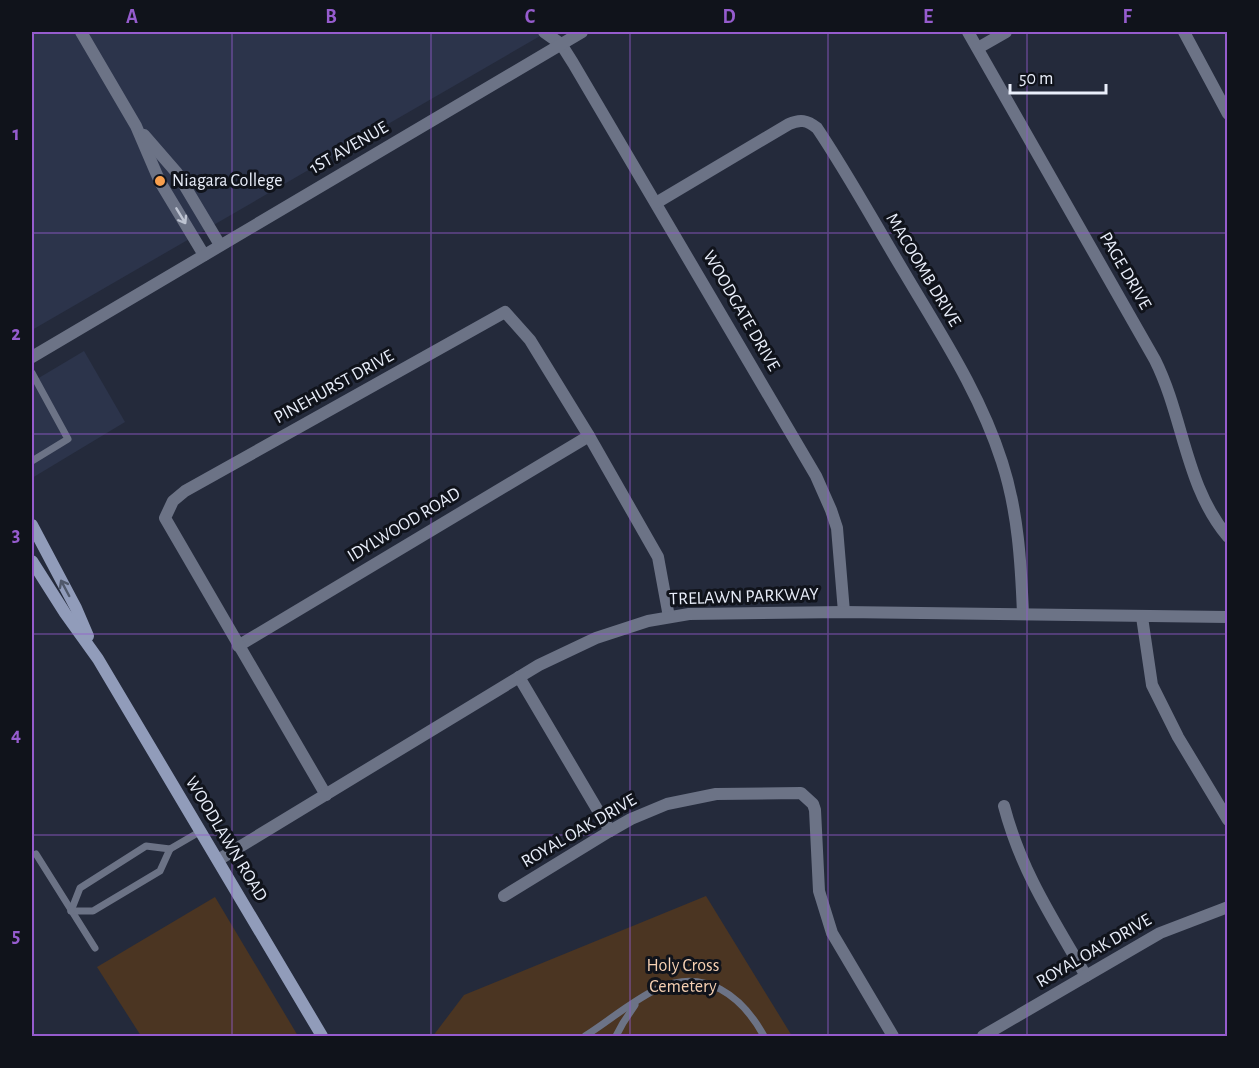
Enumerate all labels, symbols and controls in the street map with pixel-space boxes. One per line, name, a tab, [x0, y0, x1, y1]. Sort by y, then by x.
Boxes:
text: A	[126, 7, 138, 27]
text: B	[325, 7, 337, 27]
text: C	[525, 7, 536, 27]
text: D	[722, 7, 736, 27]
text: E	[923, 7, 933, 27]
text: F	[1122, 7, 1132, 27]
scale bar	[1010, 57, 1106, 95]
text: 50 m	[1019, 70, 1053, 88]
street label: 1ST AVENUE	[307, 118, 392, 178]
text: 1	[12, 124, 20, 144]
place label: Niagara College	[172, 172, 282, 190]
marker: Niagara College	[153, 174, 167, 188]
one-way arrow	[175, 207, 187, 224]
street label: MACOOMB DRIVE	[882, 210, 964, 330]
street label: PAGE DRIVE	[1096, 229, 1154, 313]
street label: WOODGATE DRIVE	[699, 248, 783, 375]
text: 2	[11, 324, 21, 344]
street label: PINEHURST DRIVE	[271, 347, 397, 427]
street label: IDYLWOOD ROAD	[344, 484, 464, 566]
text: 3	[12, 525, 20, 545]
one-way arrow	[59, 579, 70, 597]
street label: TRELAWN PARKWAY	[669, 585, 820, 609]
text: 4	[11, 725, 21, 745]
street label: WOODLAWN ROAD	[182, 773, 270, 905]
street label: ROYAL OAK DRIVE	[518, 791, 640, 871]
street label: ROYAL OAK DRIVE	[1033, 911, 1155, 991]
text: 5	[12, 926, 20, 946]
park label: Holy Cross Cemetery	[647, 957, 719, 996]

